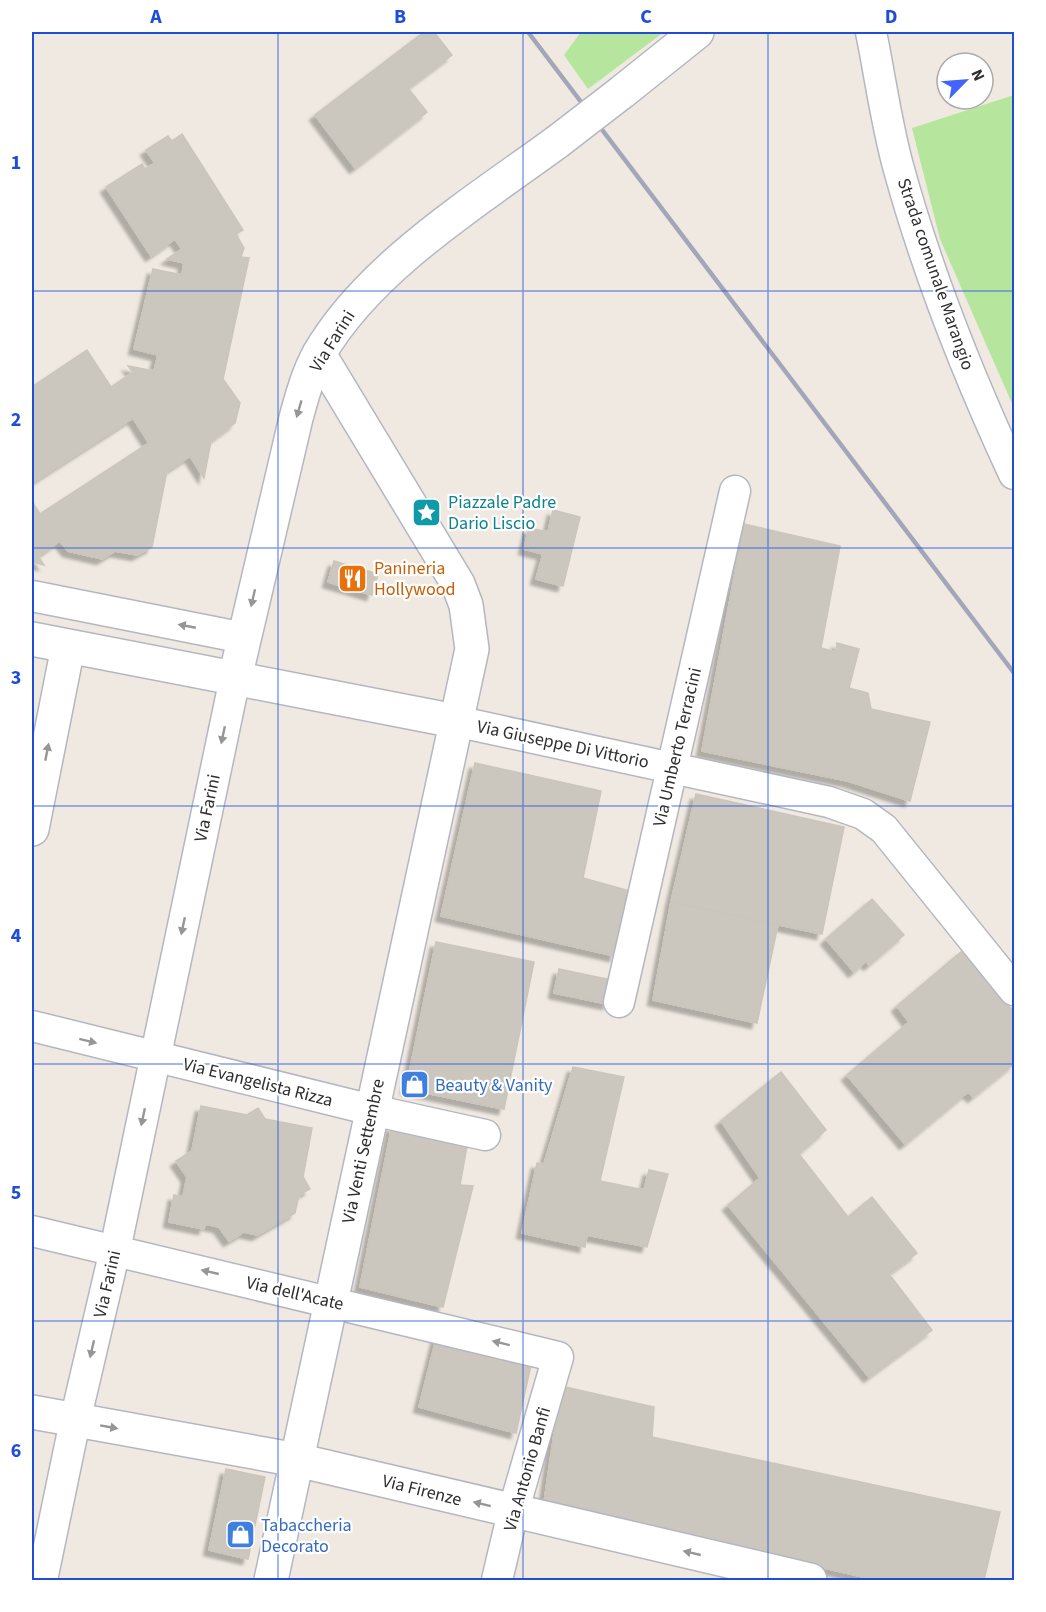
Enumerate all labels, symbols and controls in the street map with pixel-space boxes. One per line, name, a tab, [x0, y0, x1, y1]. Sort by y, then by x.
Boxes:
text: A	[149, 3, 162, 31]
text: B	[394, 3, 406, 31]
text: C	[640, 3, 652, 31]
text: D	[885, 3, 897, 31]
north arrow	[935, 51, 995, 111]
text: N	[965, 66, 990, 85]
text: 1	[11, 149, 21, 177]
street label: Strada comunale Marangio	[891, 175, 980, 373]
street label: Via Farini	[304, 306, 361, 377]
one-way arrow	[294, 400, 303, 418]
text: 2	[11, 406, 21, 434]
place label: Piazzale Padre Dario Liscio	[448, 490, 556, 536]
place icon: Piazzale Padre Dario Liscio	[411, 496, 443, 528]
place label: Panineria Hollywood	[374, 556, 455, 602]
restaurant icon: Panineria Hollywood	[337, 562, 369, 594]
one-way arrow	[248, 589, 258, 608]
one-way arrow	[177, 621, 196, 630]
text: 3	[11, 664, 21, 692]
street label: Via Umberto Terracini	[647, 665, 708, 829]
street label: Via Giuseppe Di Vittorio	[475, 714, 651, 775]
one-way arrow	[217, 726, 227, 745]
one-way arrow	[43, 742, 52, 761]
street label: Via Farini	[188, 772, 227, 844]
one-way arrow	[177, 917, 187, 935]
text: 4	[11, 922, 22, 950]
one-way arrow	[79, 1036, 97, 1046]
street label: Via Evangelista Rizza	[180, 1052, 335, 1113]
shop icon: Beauty & Vanity	[398, 1069, 430, 1101]
place label: Beauty & Vanity	[435, 1073, 553, 1098]
street label: Via Venti Settembre	[336, 1077, 391, 1226]
one-way arrow	[138, 1108, 147, 1127]
text: 5	[11, 1179, 21, 1207]
street label: Via Farini	[88, 1248, 127, 1320]
one-way arrow	[200, 1267, 219, 1277]
street label: Via dell'Acate	[244, 1270, 346, 1317]
one-way arrow	[492, 1338, 510, 1347]
one-way arrow	[87, 1339, 97, 1358]
street label: Via Antonio Banfi	[498, 1404, 557, 1534]
one-way arrow	[100, 1423, 119, 1432]
text: 6	[11, 1437, 21, 1465]
street label: Via Firenze	[380, 1469, 464, 1512]
one-way arrow	[472, 1499, 491, 1509]
place label: Tabaccheria Decorato	[261, 1513, 352, 1559]
shop icon: Tabaccheria Decorato	[224, 1519, 256, 1551]
one-way arrow	[683, 1547, 701, 1557]

